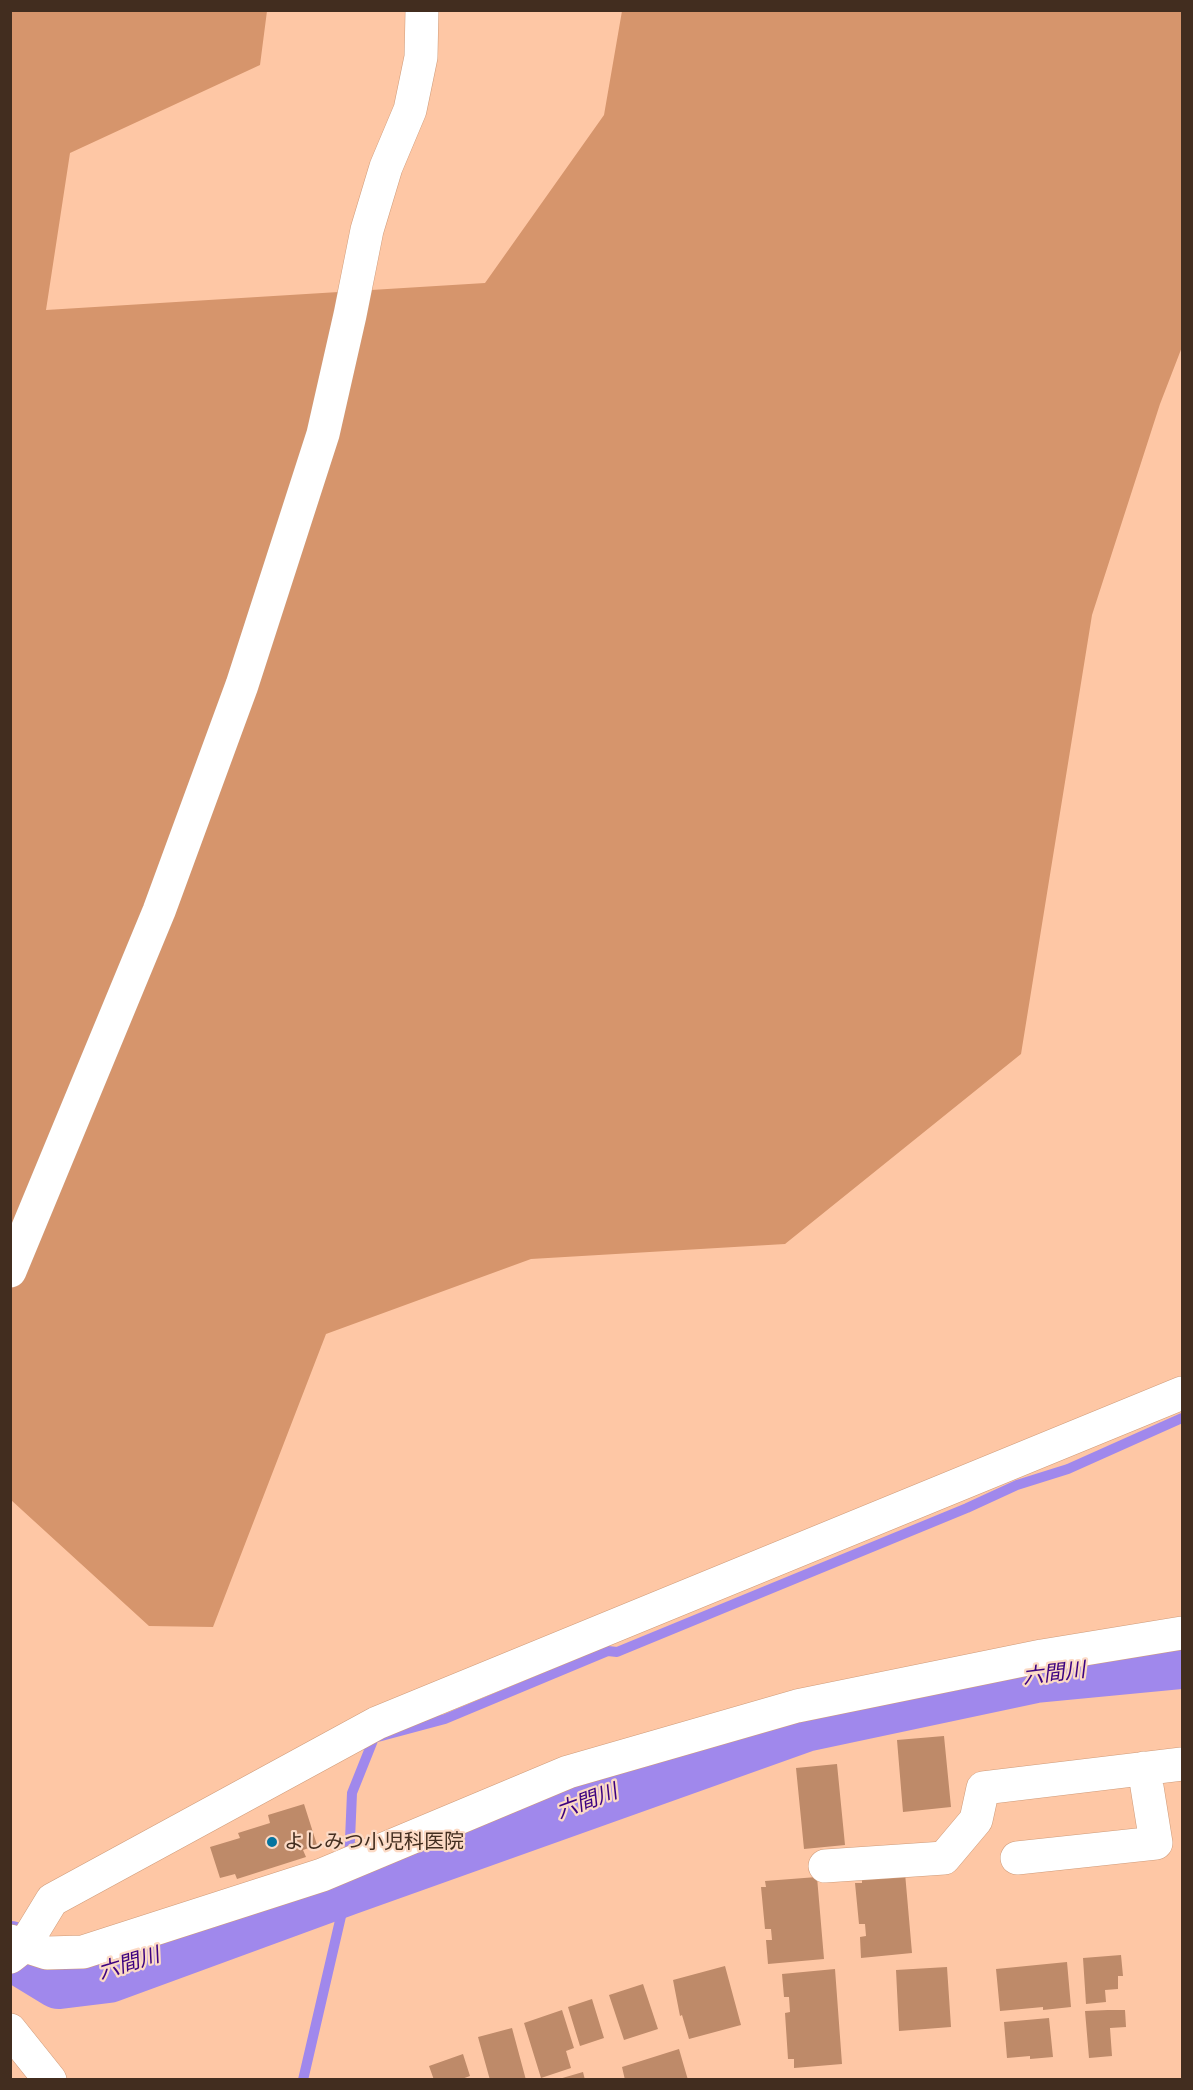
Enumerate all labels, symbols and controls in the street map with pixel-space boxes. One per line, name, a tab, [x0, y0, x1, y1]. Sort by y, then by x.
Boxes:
water label: 六間川	[1021, 1658, 1087, 1690]
water label: 六間川	[553, 1779, 621, 1825]
place label: よしみつ小児科医院	[284, 1830, 464, 1854]
marker: よしみつ小児科医院	[265, 1835, 279, 1849]
water label: 六間川	[95, 1943, 163, 1985]

